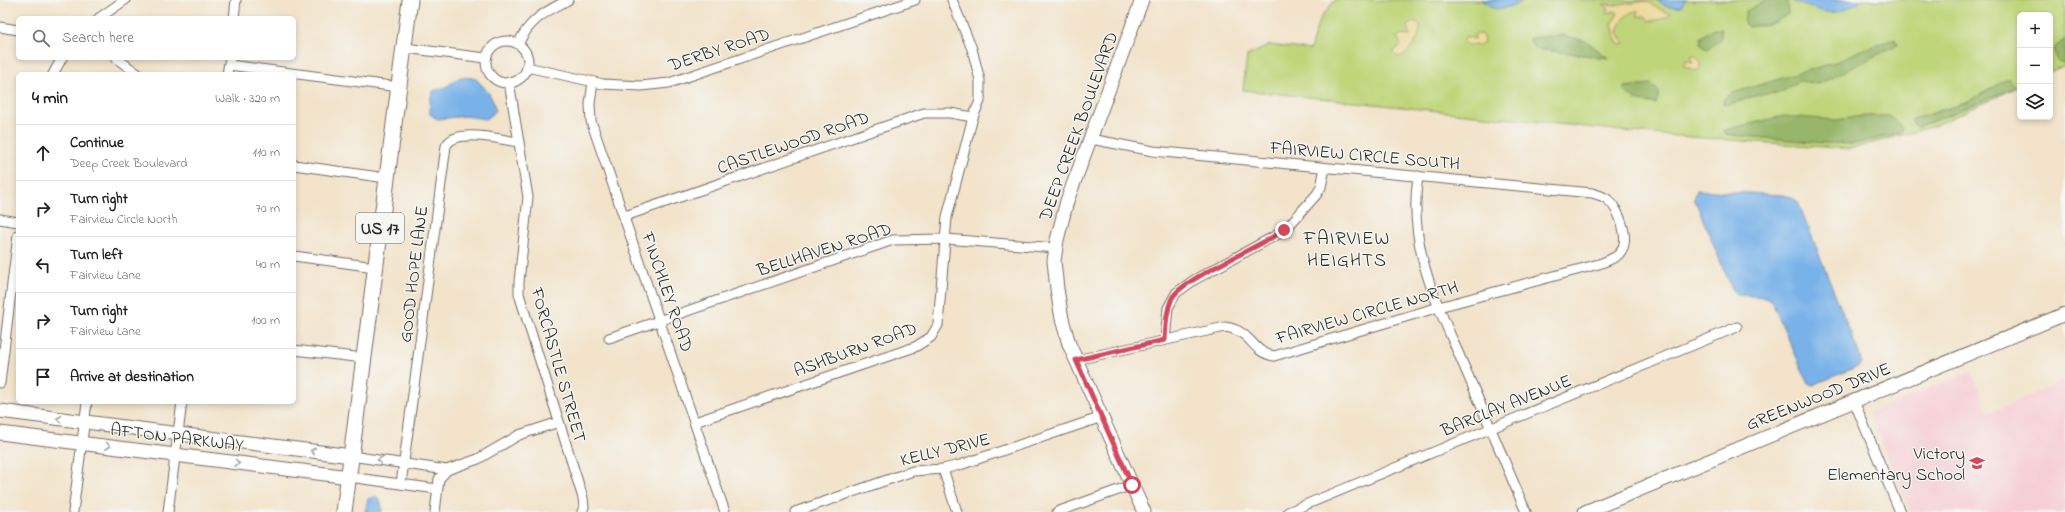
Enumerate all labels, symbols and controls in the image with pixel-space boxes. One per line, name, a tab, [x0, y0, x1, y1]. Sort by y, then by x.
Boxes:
map controls	[2017, 12, 2053, 120]
button: +	[2017, 12, 2053, 48]
search box	[16, 16, 296, 60]
street label: DERBY ROAD	[665, 22, 774, 80]
icon: search	[30, 27, 52, 49]
text: Search here	[62, 27, 134, 49]
street label: DEEP CREEK BOULEVARD	[1033, 29, 1126, 226]
button: −	[2017, 48, 2053, 84]
button: layers	[2017, 84, 2053, 120]
text: 4 min	[32, 86, 68, 111]
text: Walk · 320 m	[215, 89, 280, 108]
street label: CASTLEWOOD ROAD	[714, 106, 873, 182]
text: Continue	[70, 132, 124, 154]
street label: FAIRVIEW CIRCLE SOUTH	[1268, 136, 1461, 178]
icon: ahead	[32, 142, 54, 164]
text: 110 m	[253, 143, 280, 162]
text: Deep Creek Boulevard	[70, 154, 188, 173]
text: Turn right	[70, 188, 128, 210]
icon: right	[32, 198, 54, 220]
text: 70 m	[256, 199, 280, 218]
street label: GOOD HOPE LANE	[394, 204, 436, 344]
text: Fairview Circle North	[70, 210, 177, 229]
road number: US 17	[356, 213, 404, 243]
street label: BELLHAVEN ROAD	[753, 217, 895, 285]
route end	[1275, 221, 1293, 239]
district label: FAIRVIEW HEIGHTS	[1303, 226, 1390, 275]
street label: FINCHLEY ROAD	[633, 228, 699, 356]
text: Turn left	[70, 244, 123, 266]
icon: left	[32, 254, 54, 276]
text: 40 m	[256, 255, 280, 274]
text: Fairview Lane	[70, 266, 141, 285]
street label: FAIRVIEW CIRCLE NORTH	[1272, 275, 1462, 353]
street label: FORCASTLE STREET	[522, 284, 592, 446]
text: Turn right	[70, 300, 128, 322]
icon: right	[32, 310, 54, 332]
text: 100 m	[251, 311, 280, 330]
street label: ASHBURN ROAD	[790, 317, 921, 385]
text: Fairview Lane	[70, 322, 141, 341]
street label: GREENWOOD DRIVE	[1743, 357, 1895, 439]
icon: arrive	[32, 366, 54, 388]
text: Arrive at destination	[70, 366, 194, 388]
street label: BARCLAY AVENUE	[1437, 369, 1576, 445]
one-way arrow	[56, 415, 62, 424]
street label: AFTON PARKWAY	[109, 418, 246, 460]
street label: KELLY DRIVE	[898, 427, 993, 475]
one-way arrow	[105, 441, 111, 450]
place label: Victory Elementary School	[1827, 442, 1965, 489]
one-way arrow	[310, 447, 316, 456]
school or university icon: Victory Elementary School	[1968, 454, 1986, 472]
one-way arrow	[377, 456, 384, 465]
one-way arrow	[234, 458, 240, 467]
route start	[1123, 476, 1141, 494]

